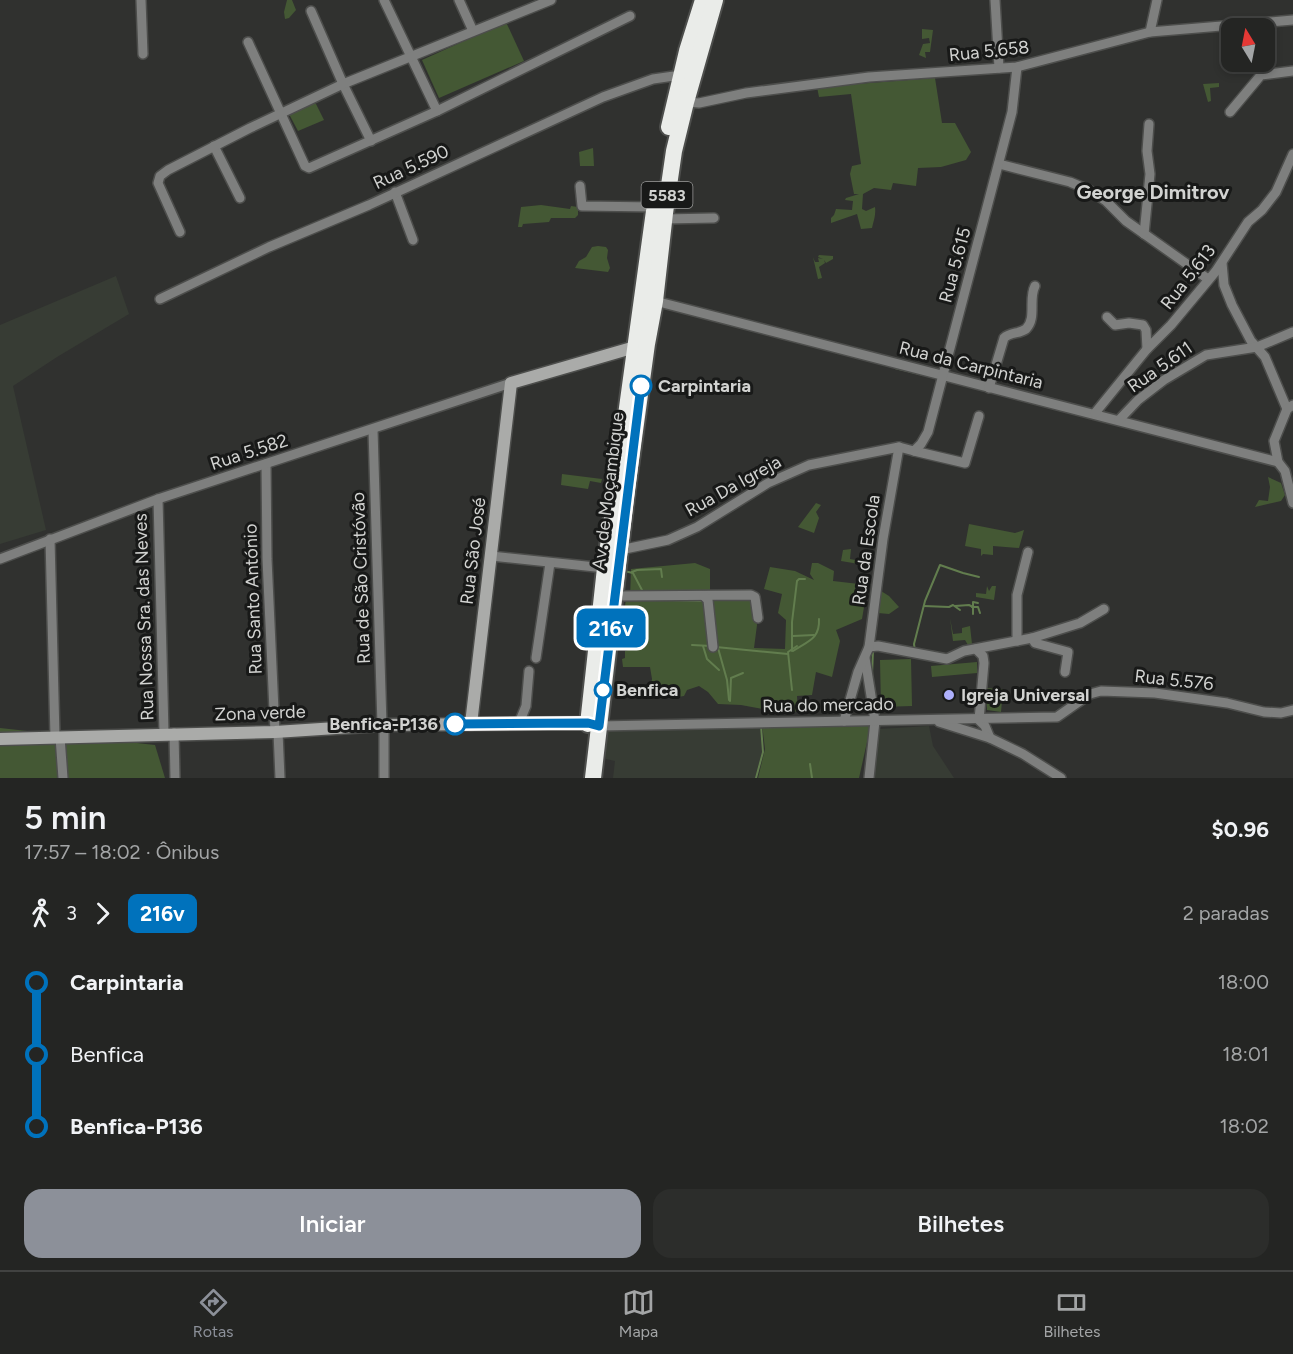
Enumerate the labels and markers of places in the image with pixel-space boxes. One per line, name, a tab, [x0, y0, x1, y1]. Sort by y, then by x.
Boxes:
marker: Carpintaria	[630, 375, 652, 397]
place label: Carpintaria	[658, 375, 751, 397]
place label: Benfica	[616, 679, 678, 701]
marker: Benfica	[594, 681, 612, 699]
place label: Igreja Universal	[961, 684, 1089, 706]
marker: Igreja Universal	[942, 688, 956, 702]
place label: Benfica-P136	[329, 713, 438, 735]
marker: Benfica-P136	[444, 713, 466, 735]

